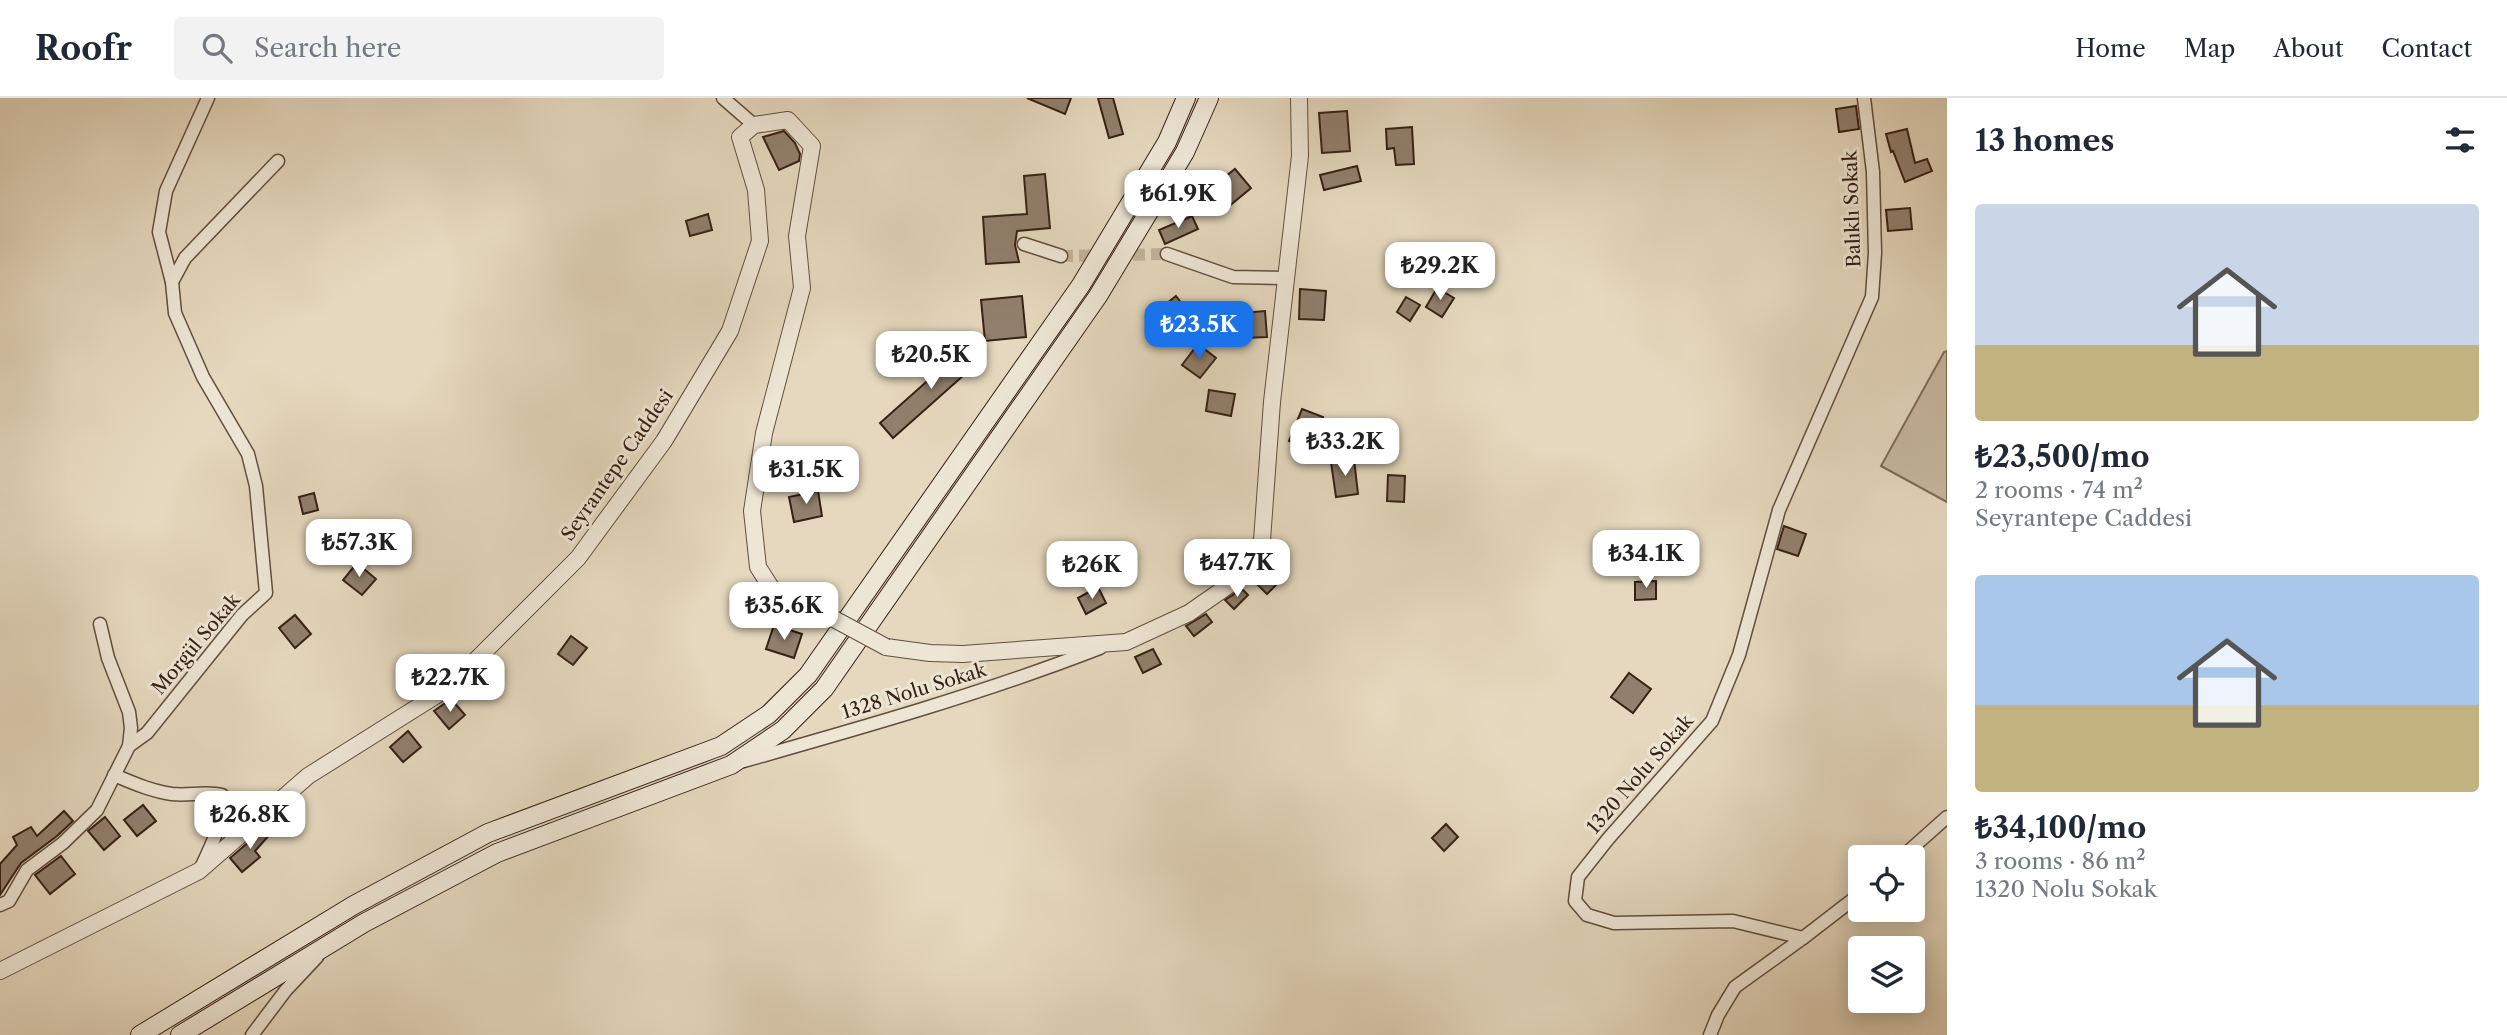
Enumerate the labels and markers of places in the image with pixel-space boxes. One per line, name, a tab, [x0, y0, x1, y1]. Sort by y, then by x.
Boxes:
pin: ₺61.9K	[1121, 170, 1235, 230]
pin: ₺29.2K	[1383, 242, 1497, 302]
pin: ₺23.5K	[1142, 302, 1256, 361]
pin: ₺20.5K	[874, 331, 988, 391]
pin: ₺33.2K	[1288, 418, 1402, 478]
pin: ₺31.5K	[749, 446, 863, 506]
pin: ₺57.3K	[302, 519, 416, 579]
pin: ₺34.1K	[1589, 531, 1703, 590]
pin: ₺47.7K	[1180, 540, 1294, 599]
pin: ₺26K	[1051, 542, 1133, 601]
pin: ₺35.6K	[727, 582, 841, 642]
pin: ₺22.7K	[393, 654, 507, 714]
pin: ₺26.8K	[193, 792, 307, 851]

